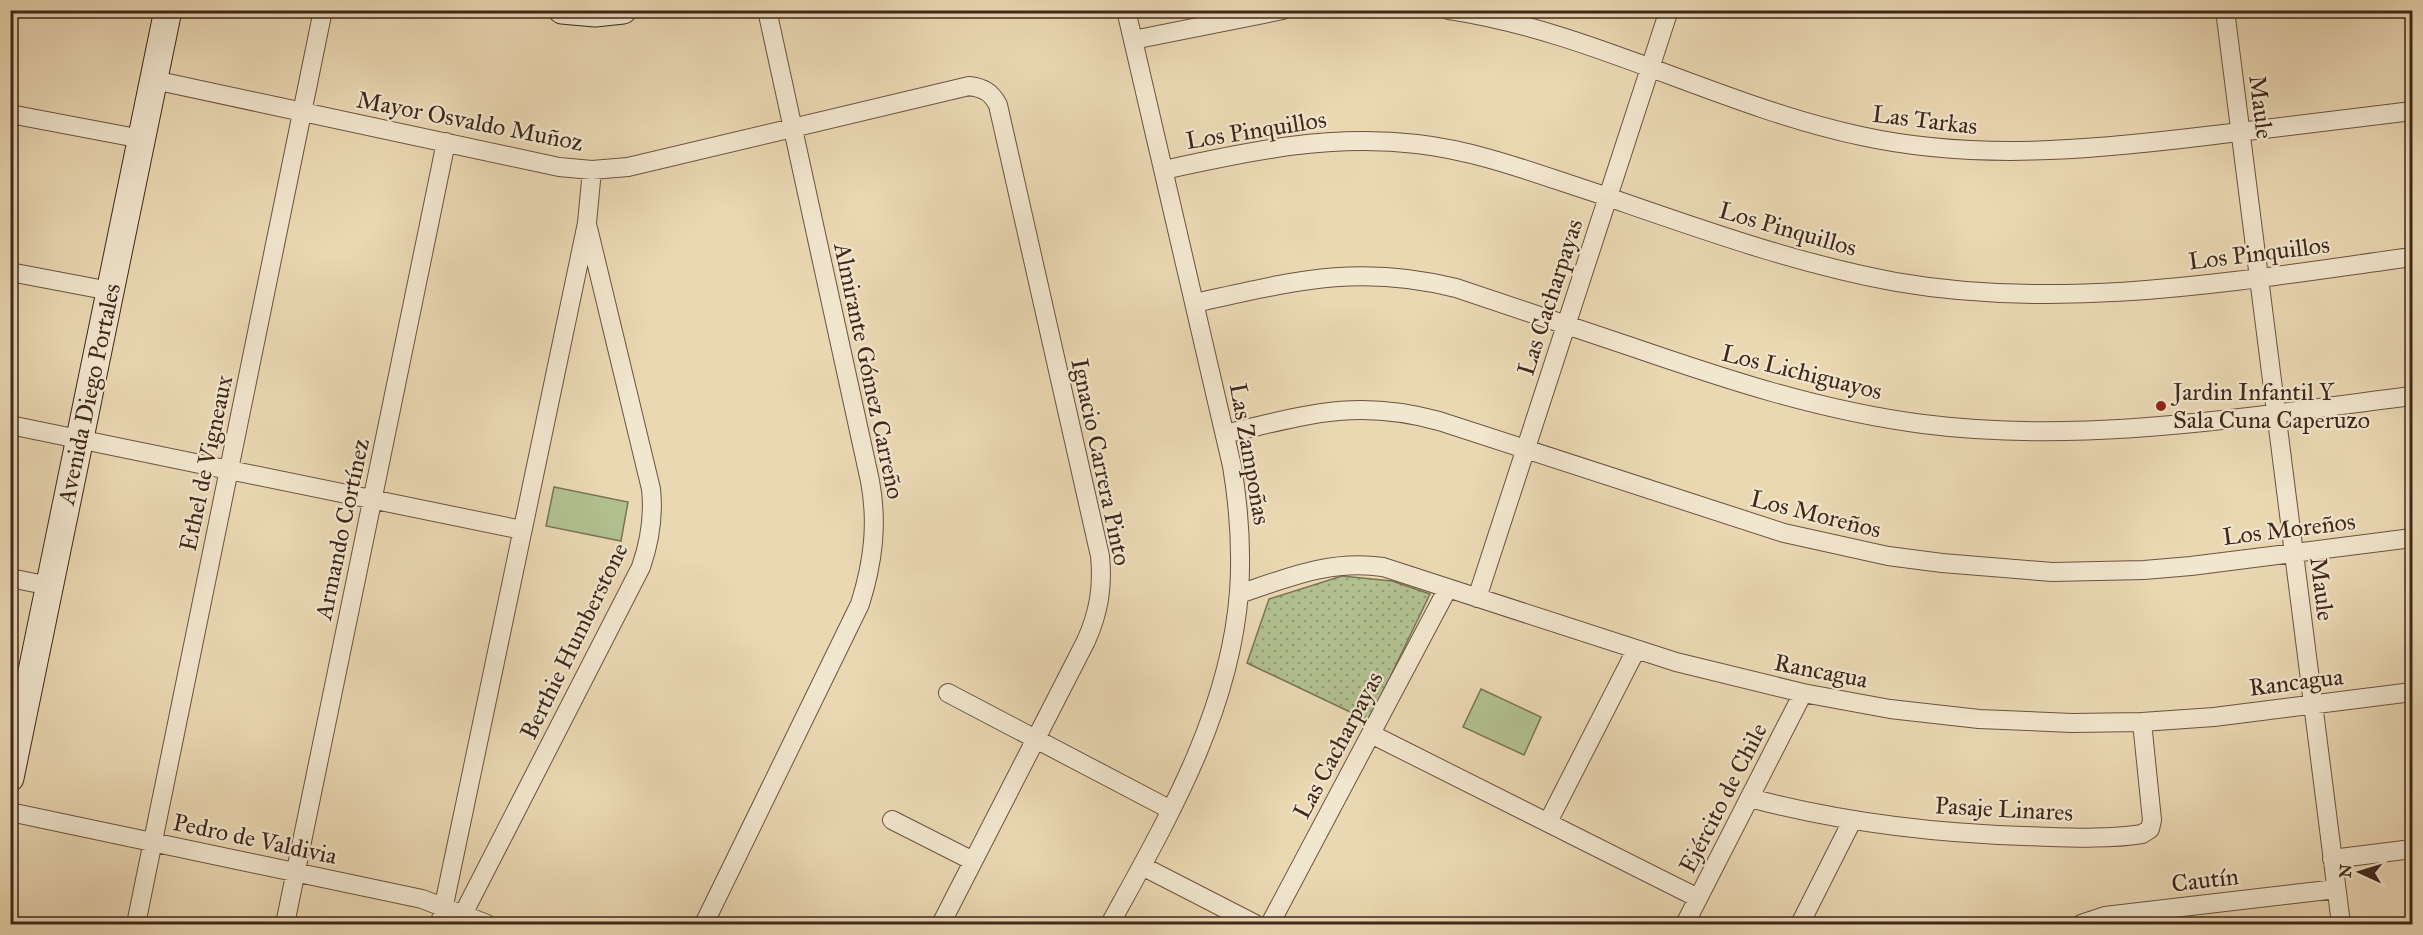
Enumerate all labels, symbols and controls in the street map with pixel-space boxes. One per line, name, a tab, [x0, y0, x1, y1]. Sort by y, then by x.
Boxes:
street label: Maule	[2242, 73, 2280, 141]
street label: Mayor Osvaldo Muñoz	[354, 84, 586, 158]
street label: Las Tarkas	[1871, 99, 1979, 141]
street label: Los Pinquillos	[1184, 104, 1328, 156]
street label: Los Pinquillos	[1716, 195, 1860, 263]
street label: Las Cacharpayas	[1511, 215, 1589, 379]
street label: Los Pinquillos	[2187, 229, 2331, 277]
street label: Almirante Gómez Carreño	[827, 239, 911, 502]
street label: Avenida Diego Portales	[51, 281, 127, 508]
street label: Los Lichiguayos	[1719, 338, 1885, 406]
street label: Ignacio Carrera Pinto	[1064, 356, 1138, 568]
street label: Ethel de Vigneaux	[173, 372, 239, 554]
place label: Jardin Infantil Y Sala Cuna Caperuzo	[2170, 377, 2370, 435]
street label: Las Zampoñas	[1223, 381, 1277, 527]
marker: Jardin Infantil Y Sala Cuna Caperuzo	[2154, 399, 2168, 413]
street label: Armando Cortínez	[308, 436, 376, 623]
street label: Los Moreños	[1748, 483, 1884, 545]
street label: Los Moreños	[2221, 506, 2357, 552]
street label: Berthie Humberstone	[513, 538, 635, 744]
street label: Maule	[2303, 555, 2341, 623]
street label: Rancagua	[1772, 647, 1871, 695]
street label: Rancagua	[2247, 661, 2346, 703]
street label: Las Cacharpayas	[1287, 666, 1389, 824]
street label: Ejército de Chile	[1672, 718, 1774, 878]
street label: Pasaje Linares	[1934, 790, 2074, 828]
street label: Pedro de Valdivia	[170, 807, 341, 871]
north arrow	[2330, 842, 2390, 902]
street label: Cautín	[2170, 861, 2240, 899]
text: N	[2336, 863, 2356, 878]

